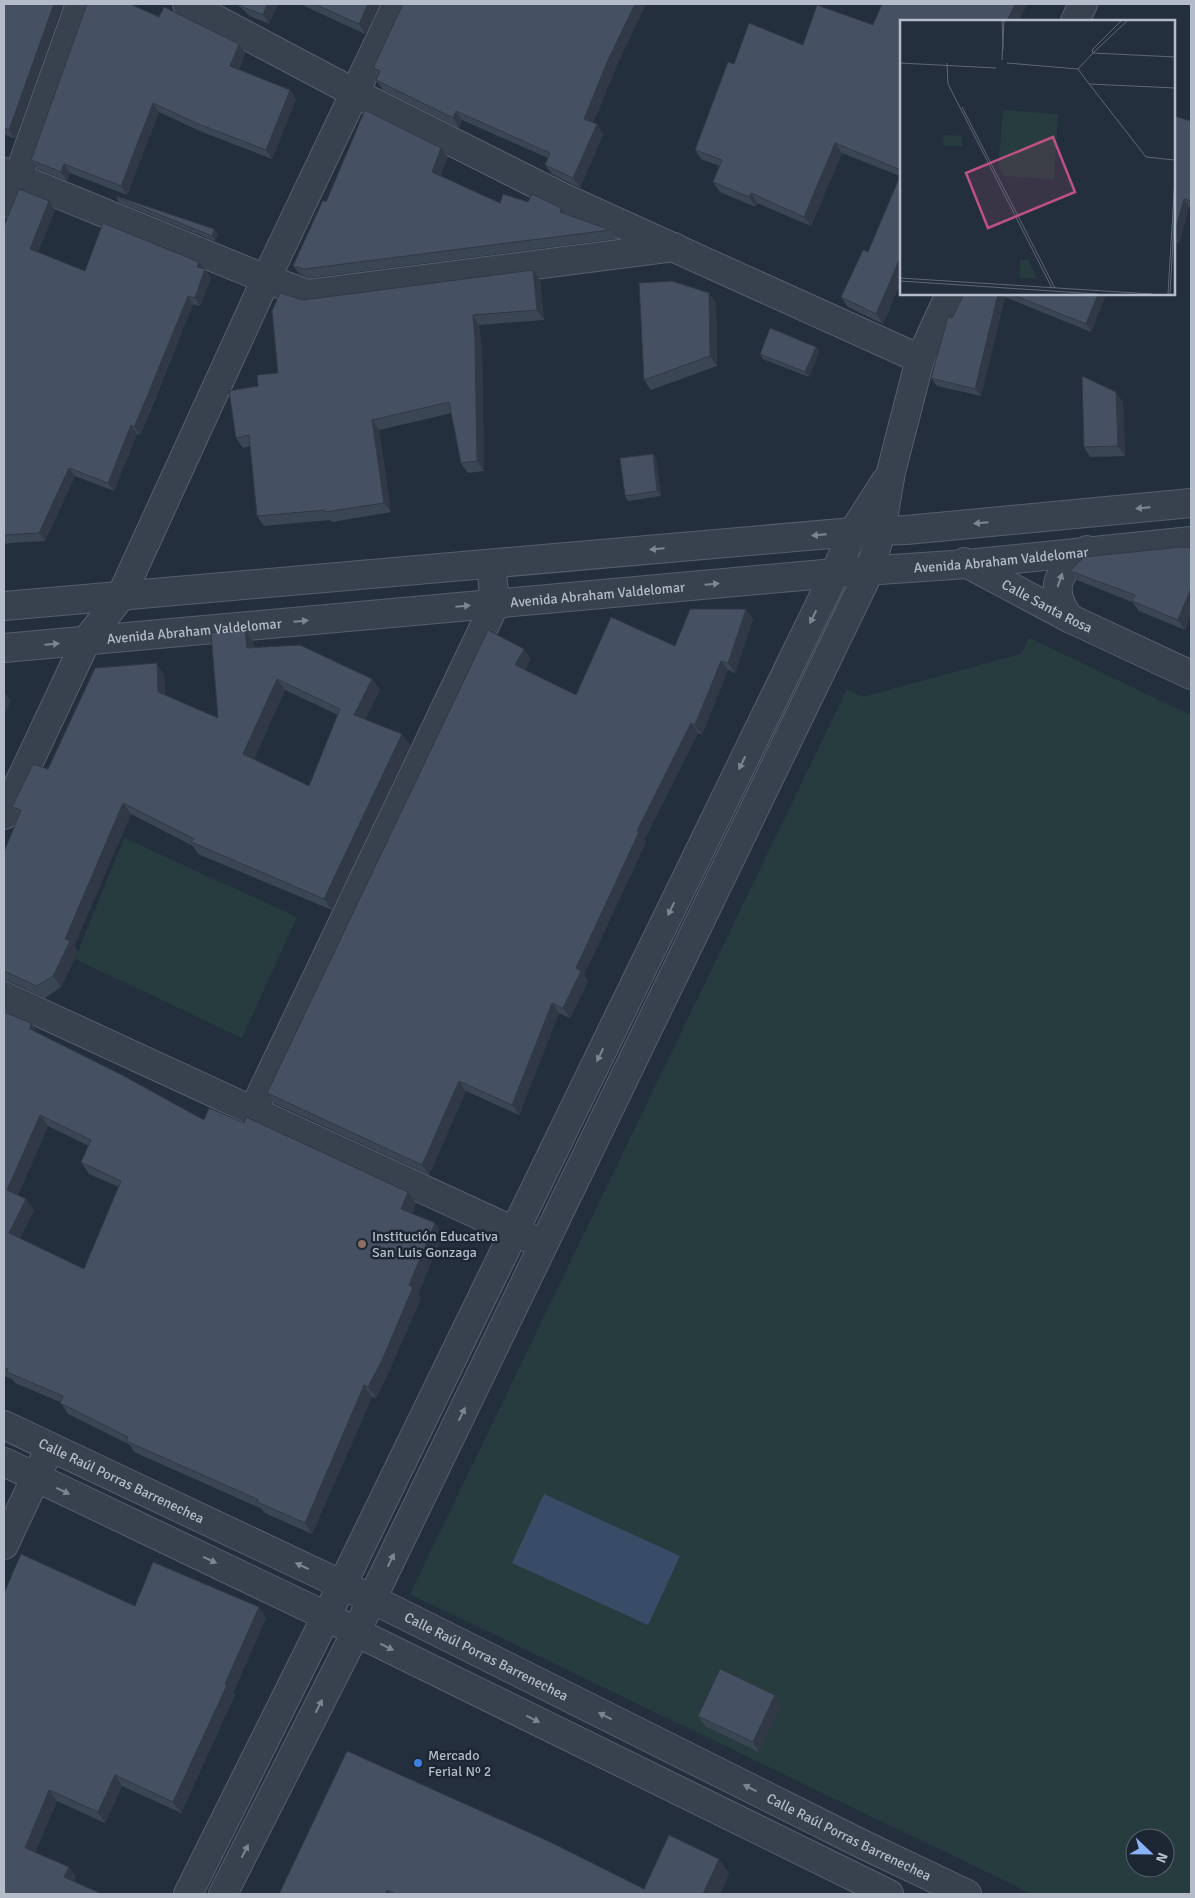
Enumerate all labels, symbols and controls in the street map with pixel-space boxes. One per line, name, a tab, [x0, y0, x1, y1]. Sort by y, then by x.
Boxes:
inset map	[900, 20, 1175, 295]
one-way arrow	[1134, 504, 1150, 512]
one-way arrow	[973, 519, 989, 527]
one-way arrow	[811, 531, 827, 539]
street label: Avenida Abraham Valdelomar	[913, 543, 1090, 576]
one-way arrow	[649, 545, 665, 553]
one-way arrow	[1056, 572, 1064, 587]
street label: Calle Santa Rosa	[999, 575, 1095, 636]
street label: Avenida Abraham Valdelomar	[509, 578, 687, 611]
one-way arrow	[704, 580, 720, 588]
one-way arrow	[455, 602, 471, 610]
one-way arrow	[809, 610, 817, 624]
street label: Avenida Abraham Valdelomar	[106, 614, 283, 647]
one-way arrow	[294, 617, 310, 625]
one-way arrow	[45, 640, 61, 648]
one-way arrow	[738, 756, 746, 770]
one-way arrow	[667, 902, 675, 916]
one-way arrow	[596, 1048, 604, 1062]
place label: Institución Educativa San Luis Gonzaga	[372, 1228, 498, 1261]
marker: Institución Educativa San Luis Gonzaga	[356, 1238, 368, 1250]
one-way arrow	[458, 1407, 466, 1421]
street label: Calle Raúl Porras Barrenechea	[36, 1434, 207, 1527]
one-way arrow	[56, 1486, 71, 1495]
one-way arrow	[387, 1553, 395, 1567]
one-way arrow	[203, 1557, 217, 1565]
one-way arrow	[295, 1562, 309, 1570]
street label: Calle Raúl Porras Barrenechea	[402, 1608, 571, 1704]
one-way arrow	[380, 1643, 395, 1652]
one-way arrow	[315, 1699, 323, 1713]
one-way arrow	[598, 1711, 612, 1719]
one-way arrow	[526, 1715, 540, 1723]
place label: Mercado Ferial Nº 2	[428, 1747, 491, 1780]
marker: Mercado Ferial Nº 2	[412, 1757, 424, 1769]
one-way arrow	[743, 1784, 758, 1792]
street label: Calle Raúl Porras Barrenechea	[764, 1789, 934, 1884]
north arrow	[1125, 1828, 1175, 1878]
one-way arrow	[241, 1844, 249, 1858]
text: N	[1152, 1850, 1171, 1865]

